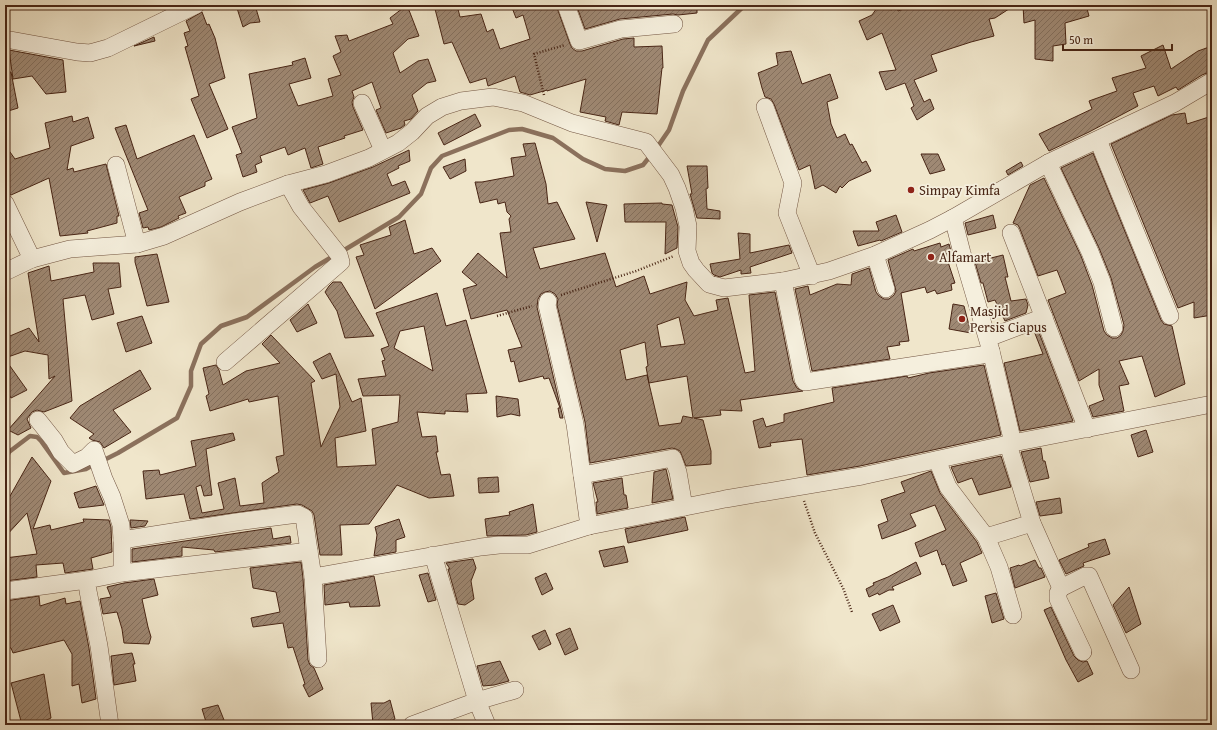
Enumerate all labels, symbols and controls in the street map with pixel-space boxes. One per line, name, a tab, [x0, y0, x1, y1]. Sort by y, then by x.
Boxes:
scale bar	[1063, 26, 1172, 52]
text: 50 m	[1069, 31, 1093, 48]
place label: Simpay Kimfa	[919, 180, 1001, 200]
marker: Simpay Kimfa	[906, 185, 916, 195]
place label: Alfamart	[939, 247, 991, 267]
marker: Alfamart	[926, 252, 936, 262]
place label: Masjid Persis Ciapus	[970, 301, 1047, 337]
marker: Masjid Persis Ciapus	[957, 314, 967, 324]

